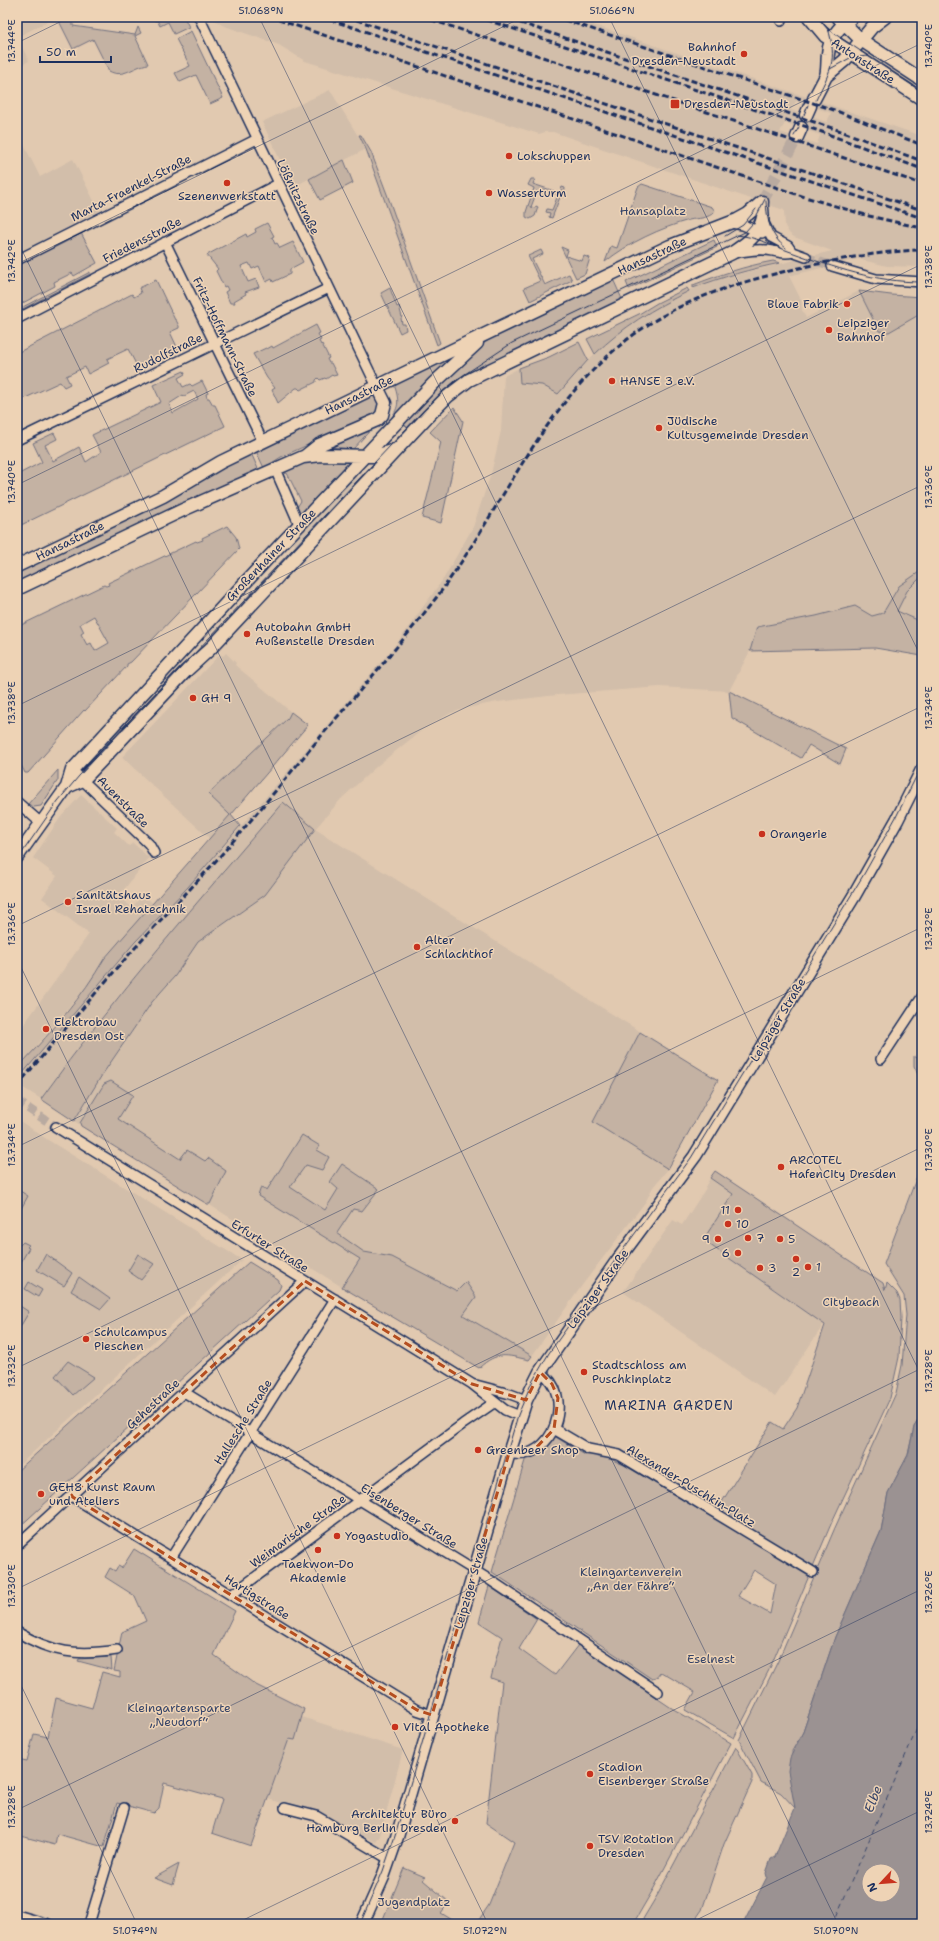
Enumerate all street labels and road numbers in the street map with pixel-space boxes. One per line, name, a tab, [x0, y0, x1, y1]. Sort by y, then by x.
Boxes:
street label: Antonstraße	[828, 34, 898, 88]
street label: Marta-Fraenkel-Straße	[68, 151, 194, 225]
street label: Lößnitzstraße	[273, 157, 323, 238]
street label: Friedensstraße	[100, 213, 184, 267]
street label: Hansastraße	[615, 233, 689, 279]
street label: Fritz-Hoffmann-Straße	[189, 274, 261, 400]
street label: Rudolfstraße	[131, 329, 205, 377]
street label: Hansastraße	[322, 371, 396, 418]
street label: Großenhainer Straße	[222, 505, 320, 605]
street label: Hansastraße	[33, 517, 107, 564]
street label: Auenstraße	[94, 773, 153, 832]
street label: Leipziger Straße	[747, 975, 809, 1065]
street label: Erfurter Straße	[228, 1216, 312, 1276]
street label: Leipziger Straße	[564, 1246, 633, 1332]
street label: Gehestraße	[123, 1375, 183, 1433]
street label: Hallesche Straße	[210, 1376, 276, 1468]
street label: Alexander-Puschkin-Platz	[623, 1441, 759, 1531]
street label: Eisenberger Straße	[358, 1480, 461, 1552]
street label: Weimarische Straße	[247, 1490, 350, 1571]
street label: Leipziger Straße	[450, 1535, 492, 1631]
street label: Hartigstraße	[221, 1570, 293, 1624]

